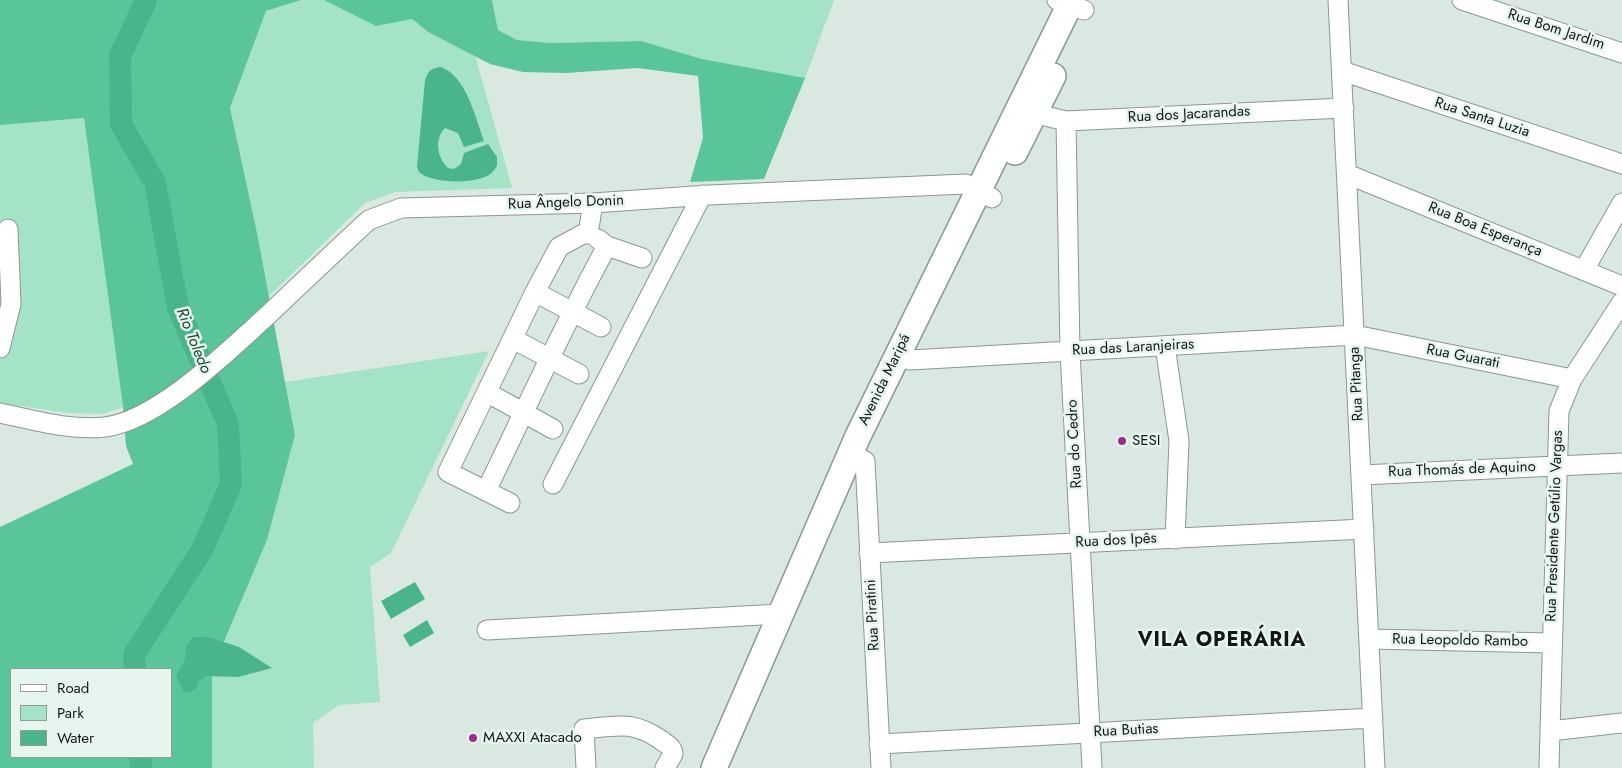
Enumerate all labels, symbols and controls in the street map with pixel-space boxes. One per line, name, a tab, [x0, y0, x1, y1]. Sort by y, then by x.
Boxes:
street label: Rua Bom Jardim	[1505, 6, 1607, 54]
street label: Rua Santa Luzia	[1432, 94, 1532, 142]
street label: Rua dos Jacarandas	[1127, 103, 1251, 127]
street label: Rua Ângelo Donin	[508, 192, 624, 214]
street label: Rua Boa Esperança	[1425, 199, 1545, 261]
water label: Rio Toledo	[171, 305, 215, 377]
street label: Avenida Maripá	[855, 331, 915, 429]
street label: Rua das Laranjeiras	[1071, 336, 1195, 360]
street label: Rua Guarati	[1425, 341, 1501, 373]
street label: Rua Pitanga	[1346, 346, 1368, 422]
street label: Rua do Cedro	[1064, 399, 1086, 489]
street label: Rua Presidente Getúlio Vargas	[1543, 430, 1567, 622]
place label: SESI	[1132, 432, 1160, 450]
marker: SESI	[1116, 435, 1128, 447]
street label: Rua Thomás de Aquino	[1388, 458, 1536, 482]
street label: Rua dos Ipês	[1075, 530, 1157, 552]
street label: Rua Piratini	[862, 579, 884, 651]
district label: VILA OPERÁRIA	[1136, 629, 1308, 653]
street label: Rua Leopoldo Rambo	[1392, 631, 1528, 651]
legend	[10, 668, 172, 758]
text: Road	[57, 677, 89, 699]
text: Park	[57, 702, 84, 724]
street label: Rua Butias	[1093, 720, 1159, 742]
text: Water	[57, 727, 94, 749]
place label: MAXXI Atacado	[483, 729, 582, 747]
marker: MAXXI Atacado	[467, 732, 479, 744]

